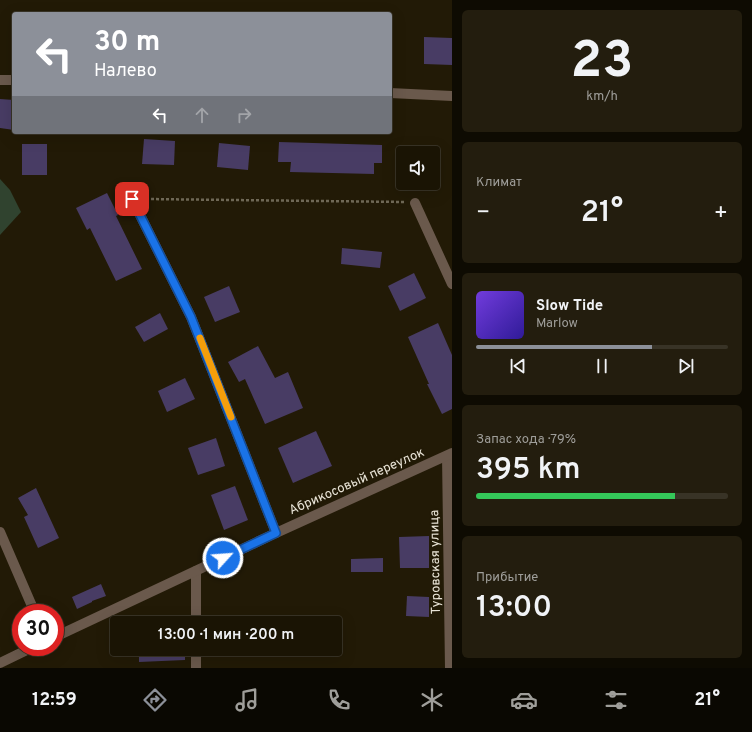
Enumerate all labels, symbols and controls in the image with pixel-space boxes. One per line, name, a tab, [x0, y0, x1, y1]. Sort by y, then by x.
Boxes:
text: 30 m	[94, 25, 160, 61]
icon: left	[28, 28, 80, 80]
text: 23	[571, 30, 633, 96]
text: Налево	[94, 60, 157, 83]
text: km/h	[586, 89, 618, 105]
icon: left	[149, 104, 171, 126]
icon: ahead	[191, 104, 213, 126]
icon: right	[233, 104, 255, 126]
map controls	[396, 146, 440, 190]
button: sound	[396, 146, 440, 190]
text: Климат	[476, 175, 522, 191]
pin	[115, 182, 149, 216]
icon: arrive	[121, 188, 143, 210]
text: 21°	[581, 195, 623, 232]
text: −	[476, 200, 490, 227]
text: +	[714, 200, 728, 227]
text: Slow Tide	[536, 297, 603, 316]
text: Marlow	[536, 316, 578, 332]
icon: previous	[507, 355, 529, 377]
icon: pause	[591, 355, 613, 377]
icon: next	[675, 355, 697, 377]
text: Запас хода · 79%	[476, 432, 576, 448]
street label: Абрикосовый переулок	[287, 445, 427, 519]
text: 395 km	[476, 452, 580, 489]
street label: Туровская улица	[427, 510, 445, 614]
position arrow	[202, 537, 244, 579]
text: Прибытие	[476, 570, 538, 586]
text: 13:00	[476, 590, 552, 627]
speed limit sign: 30	[12, 604, 64, 656]
text: 13:00 · 1 мин · 200 m	[158, 626, 294, 645]
icon: directions	[141, 686, 169, 714]
icon: music	[233, 686, 261, 714]
icon: phone	[325, 686, 353, 714]
icon: climate	[418, 686, 446, 714]
icon: car	[510, 686, 538, 714]
icon: filters	[602, 686, 630, 714]
text: 12:59	[32, 689, 77, 712]
text: 21°	[694, 689, 720, 712]

